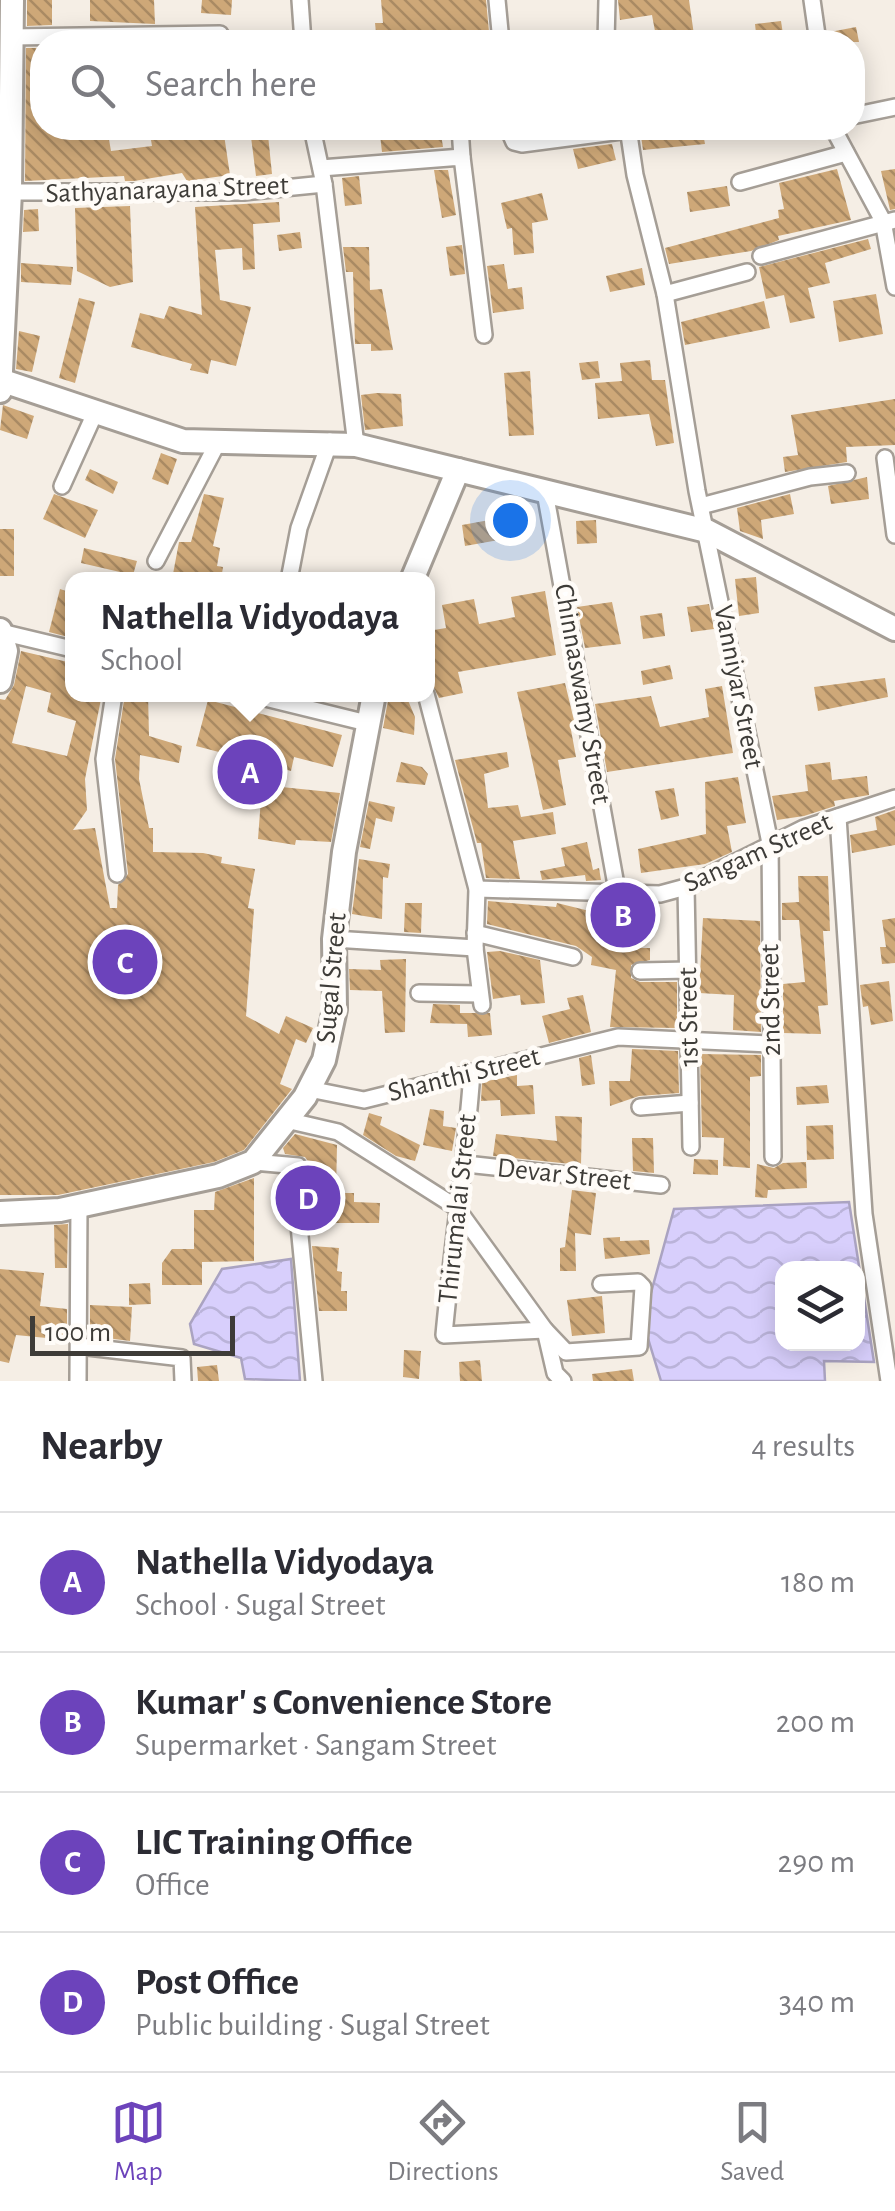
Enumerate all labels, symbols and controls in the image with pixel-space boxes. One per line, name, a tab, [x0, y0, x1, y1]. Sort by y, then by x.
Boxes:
search box	[30, 30, 865, 140]
icon: search	[65, 58, 120, 113]
text: Search here	[145, 66, 317, 104]
street label: Sathyanarayana Street	[45, 172, 289, 208]
your location	[485, 495, 536, 546]
popup	[65, 572, 435, 702]
street label: Chinnaswamy Street	[549, 582, 615, 806]
text: Nathella Vidyodaya	[100, 599, 400, 637]
street label: Vanniyar Street	[708, 603, 768, 771]
text: School	[100, 644, 183, 676]
pin: A	[218, 734, 282, 810]
street label: Sangam Street	[680, 808, 836, 898]
pin: B	[590, 878, 656, 952]
street label: Sugal Street	[312, 911, 352, 1045]
pin: C	[92, 924, 158, 1000]
street label: 2nd Street	[756, 944, 786, 1056]
street label: 1st Street	[674, 967, 704, 1067]
street label: Shanthi Street	[385, 1043, 543, 1107]
street label: Thirumalai Street	[434, 1113, 482, 1305]
street label: Devar Street	[496, 1154, 632, 1196]
pin: D	[276, 1160, 340, 1236]
map controls	[775, 1261, 865, 1351]
button: layers	[775, 1261, 865, 1351]
scale bar	[30, 1311, 235, 1356]
text: 100 m	[45, 1319, 111, 1347]
text: Nearby	[40, 1425, 163, 1467]
text: 4 results	[751, 1430, 855, 1462]
text: Nathella Vidyodaya	[135, 1544, 434, 1582]
text: A	[63, 1566, 82, 1598]
text: 180 m	[781, 1566, 855, 1598]
text: School · Sugal Street	[135, 1589, 386, 1621]
text: Kumar' s Convenience Store	[135, 1684, 552, 1722]
text: B	[63, 1706, 82, 1738]
text: 200 m	[776, 1706, 855, 1738]
text: Supermarket · Sangam Street	[135, 1729, 496, 1761]
text: LIC Training Office	[135, 1824, 413, 1862]
text: C	[64, 1846, 81, 1878]
text: 290 m	[778, 1846, 855, 1878]
text: Office	[135, 1869, 210, 1901]
text: Post Office	[135, 1964, 299, 2002]
text: D	[62, 1986, 83, 2018]
text: 340 m	[779, 1986, 855, 2018]
text: Public building · Sugal Street	[135, 2009, 490, 2041]
tab: Map	[111, 2095, 166, 2189]
tab: Directions	[387, 2095, 499, 2189]
tab: Saved	[720, 2095, 784, 2189]

